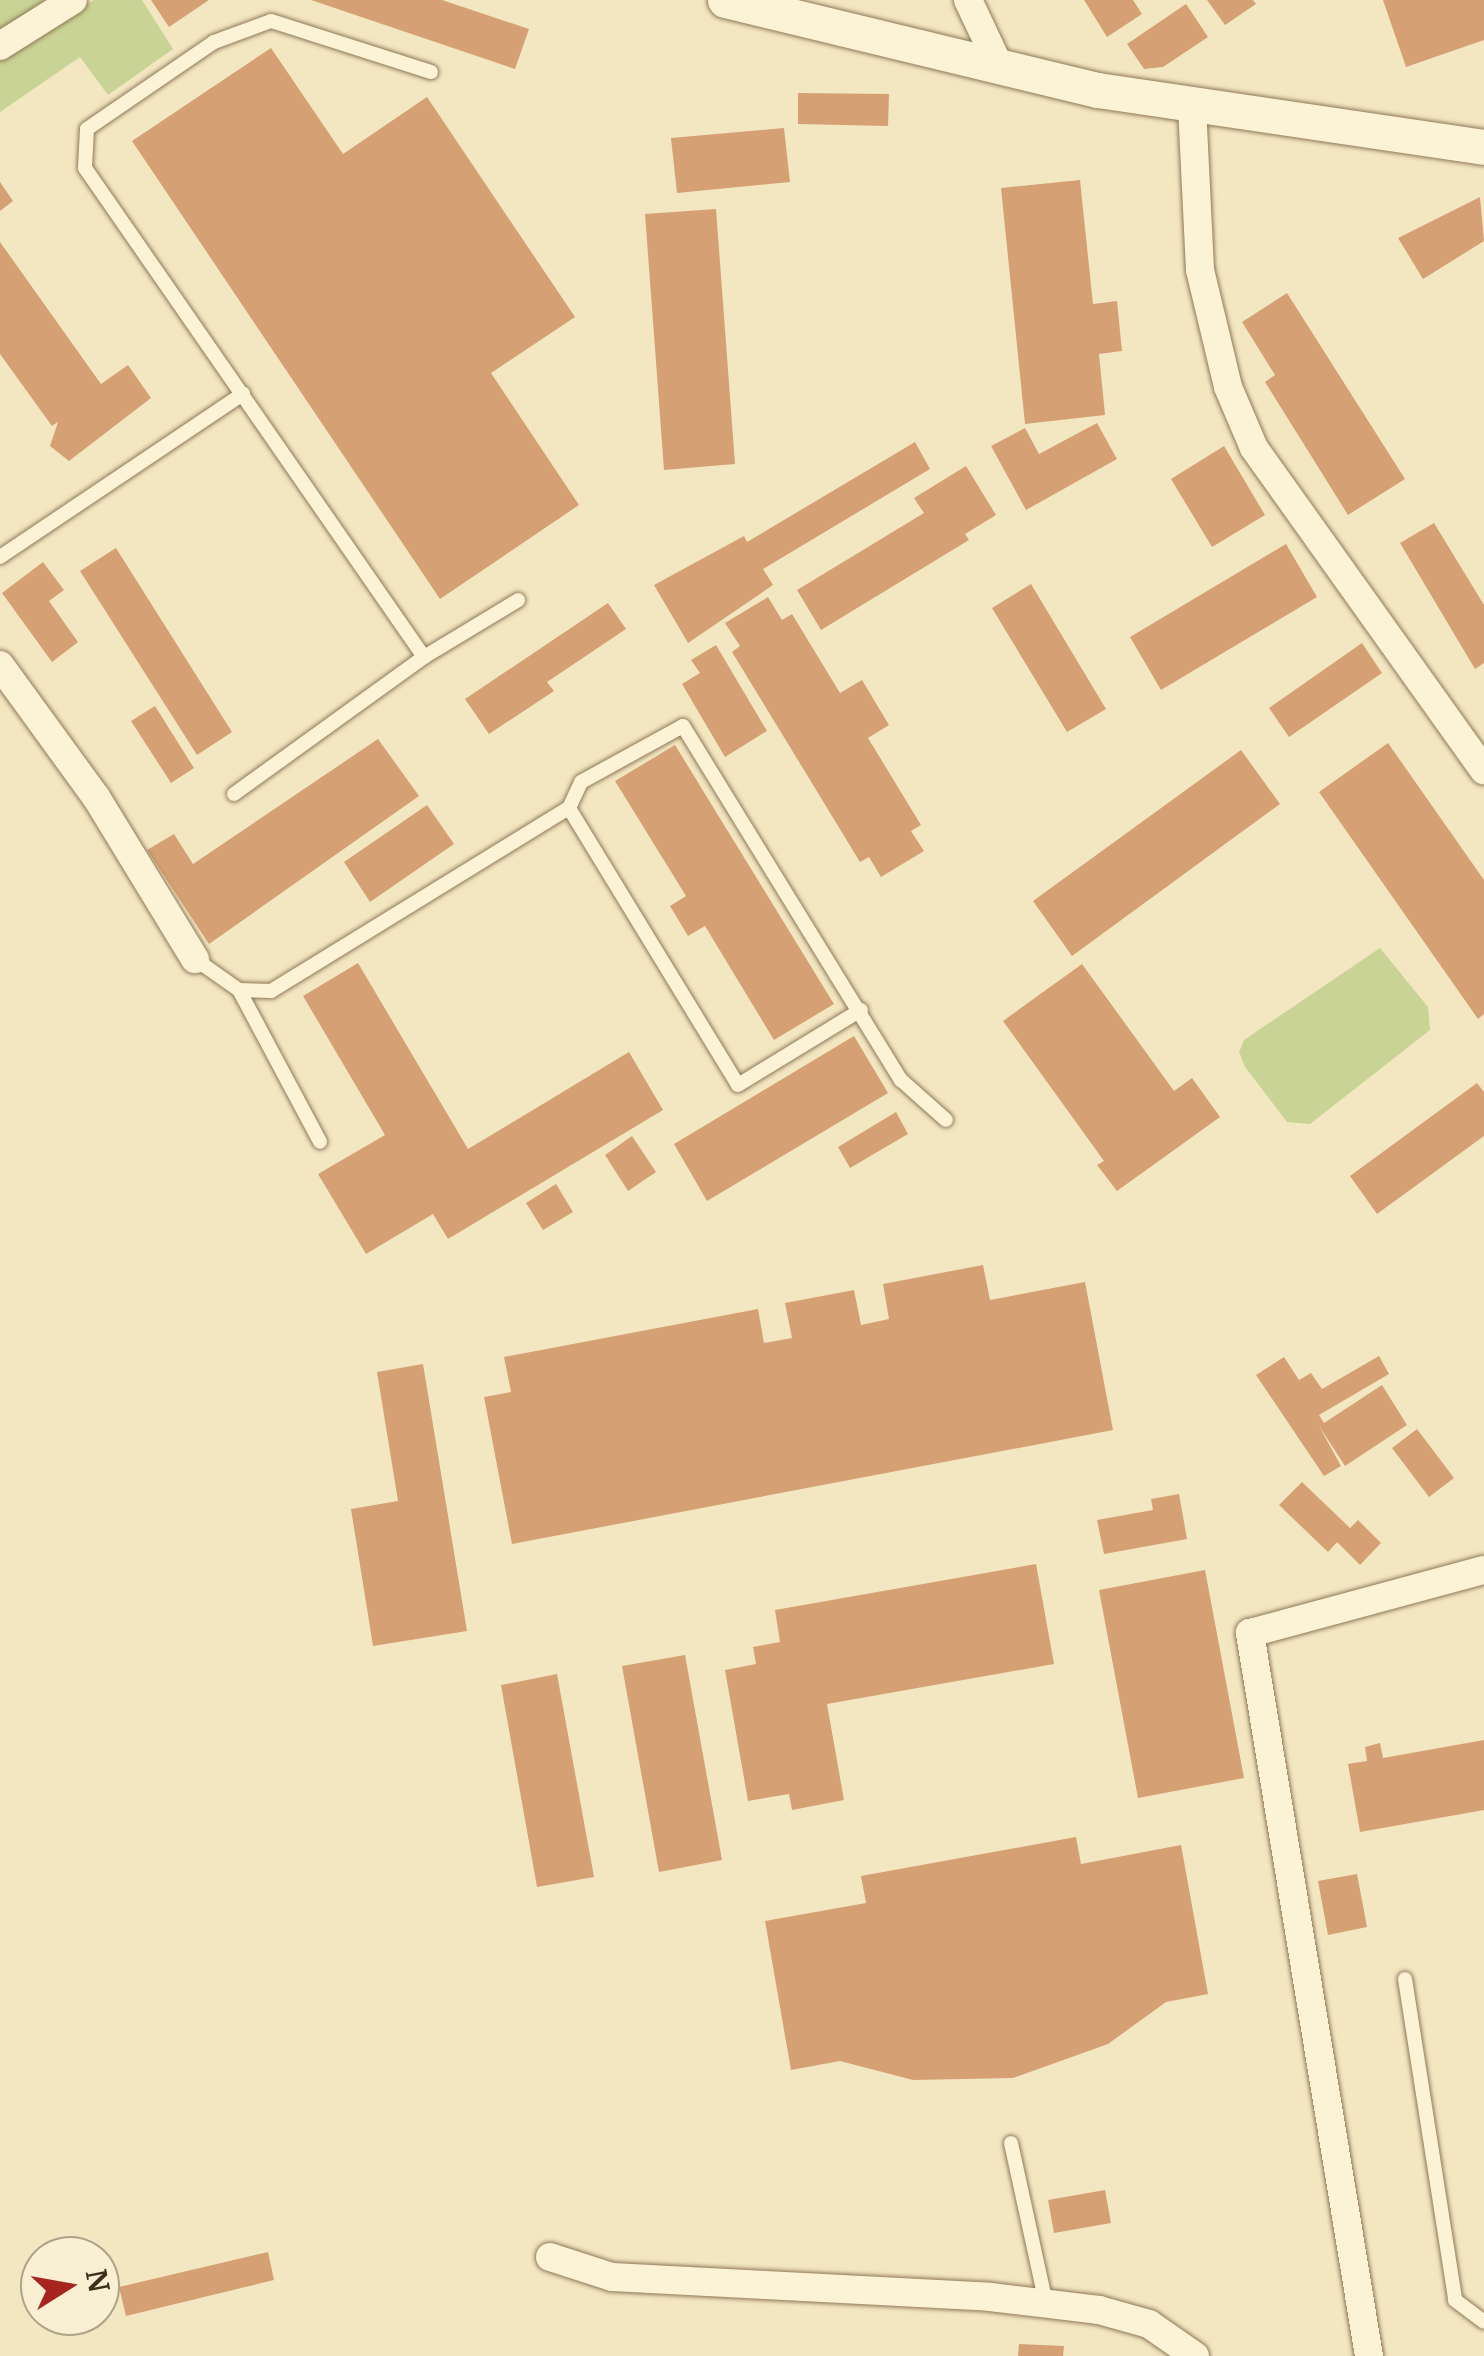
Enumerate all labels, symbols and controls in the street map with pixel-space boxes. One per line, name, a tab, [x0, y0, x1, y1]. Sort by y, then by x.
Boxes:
north arrow	[20, 2236, 120, 2336]
text: N	[78, 2266, 117, 2295]

